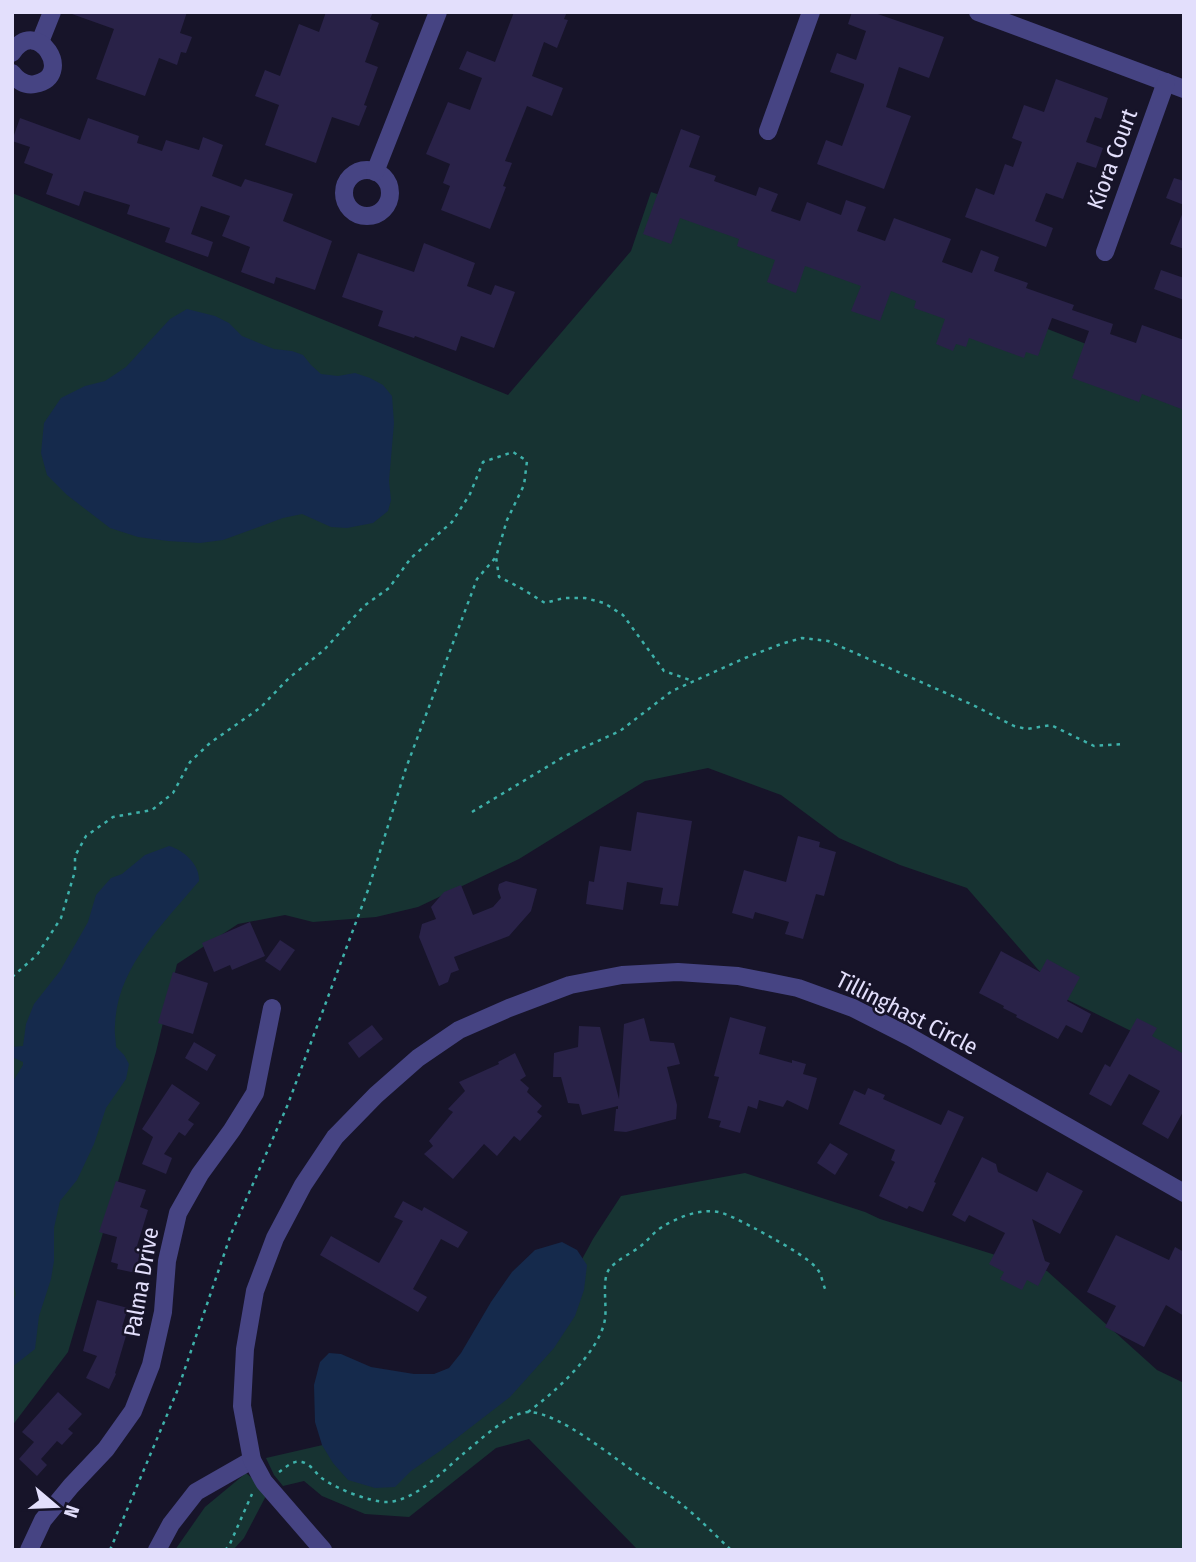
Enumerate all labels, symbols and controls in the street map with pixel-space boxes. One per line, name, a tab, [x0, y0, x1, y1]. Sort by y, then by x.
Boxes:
street label: Kiora Court	[1081, 104, 1143, 213]
street label: Tillinghast Circle	[831, 965, 983, 1061]
street label: Palma Drive	[118, 1225, 164, 1339]
north arrow	[21, 1471, 91, 1541]
text: N	[59, 1502, 84, 1521]

